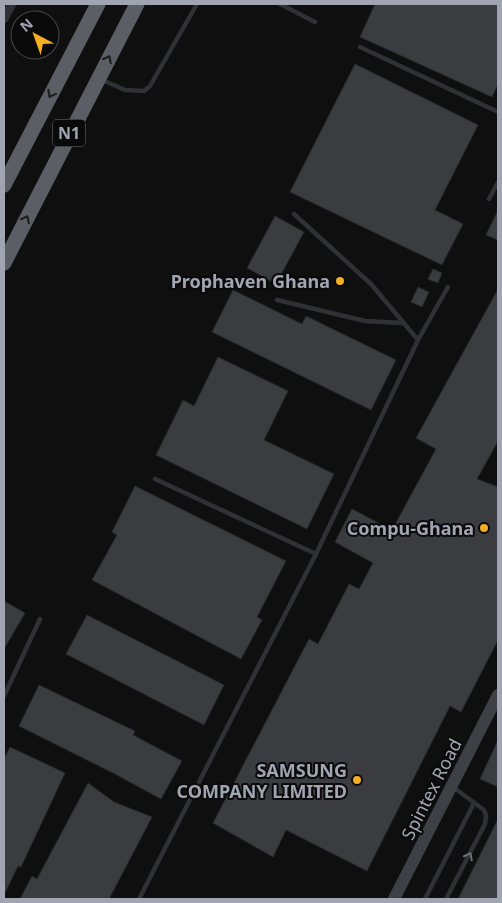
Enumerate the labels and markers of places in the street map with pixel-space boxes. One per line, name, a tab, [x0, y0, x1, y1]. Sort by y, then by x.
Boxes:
place label: Prophaven Ghana	[171, 269, 330, 293]
marker: Prophaven Ghana	[334, 275, 346, 287]
place label: Compu-Ghana	[347, 516, 474, 540]
marker: Compu-Ghana	[478, 522, 490, 534]
place label: SAMSUNG COMPANY LIMITED	[177, 758, 347, 803]
marker: SAMSUNG COMPANY LIMITED	[351, 774, 363, 786]

